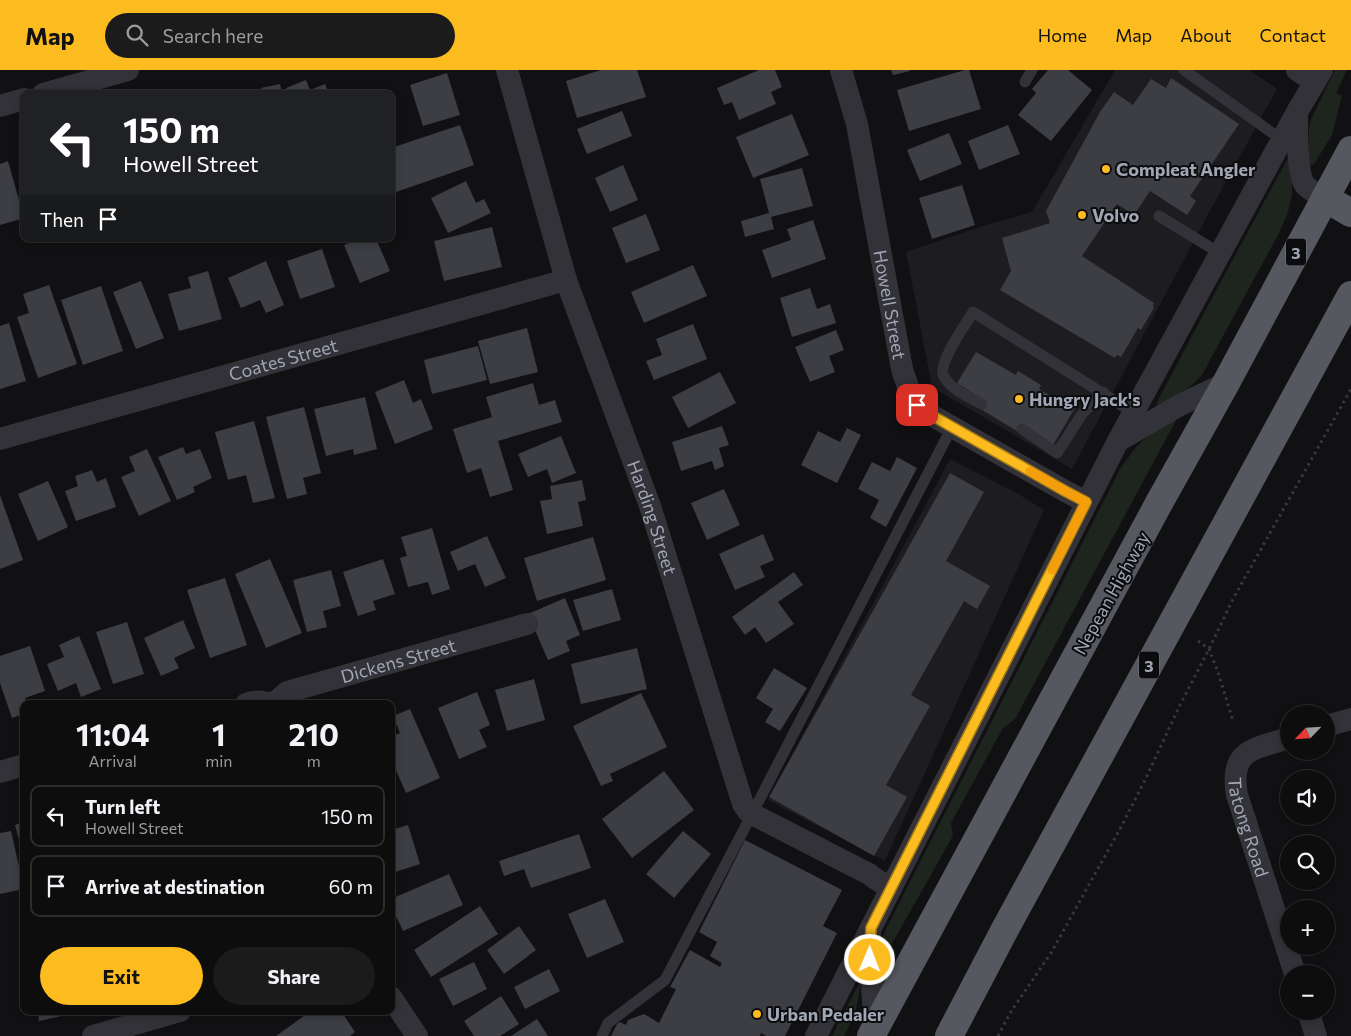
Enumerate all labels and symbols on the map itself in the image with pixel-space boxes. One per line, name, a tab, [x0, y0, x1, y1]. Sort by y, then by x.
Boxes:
place label: Compleat Angler	[1116, 158, 1256, 180]
marker: Compleat Angler	[1100, 163, 1112, 175]
place label: Volvo	[1092, 204, 1140, 226]
marker: Volvo	[1076, 209, 1088, 221]
road number: 3	[1286, 238, 1306, 266]
street label: Howell Street	[869, 248, 911, 361]
street label: Coates Street	[226, 334, 340, 385]
pin	[896, 384, 938, 426]
place label: Hungry Jack's	[1029, 388, 1141, 410]
marker: Hungry Jack's	[1013, 393, 1025, 405]
street label: Harding Street	[623, 457, 682, 577]
street label: Nepean Highway	[1068, 528, 1154, 658]
street label: Dickens Street	[338, 634, 458, 687]
road number: 3	[1139, 652, 1159, 678]
north arrow	[1280, 705, 1335, 760]
street label: Tatong Road	[1224, 777, 1274, 880]
position arrow	[843, 933, 895, 985]
place label: Urban Pedaler	[767, 1003, 885, 1025]
marker: Urban Pedaler	[751, 1008, 763, 1020]

